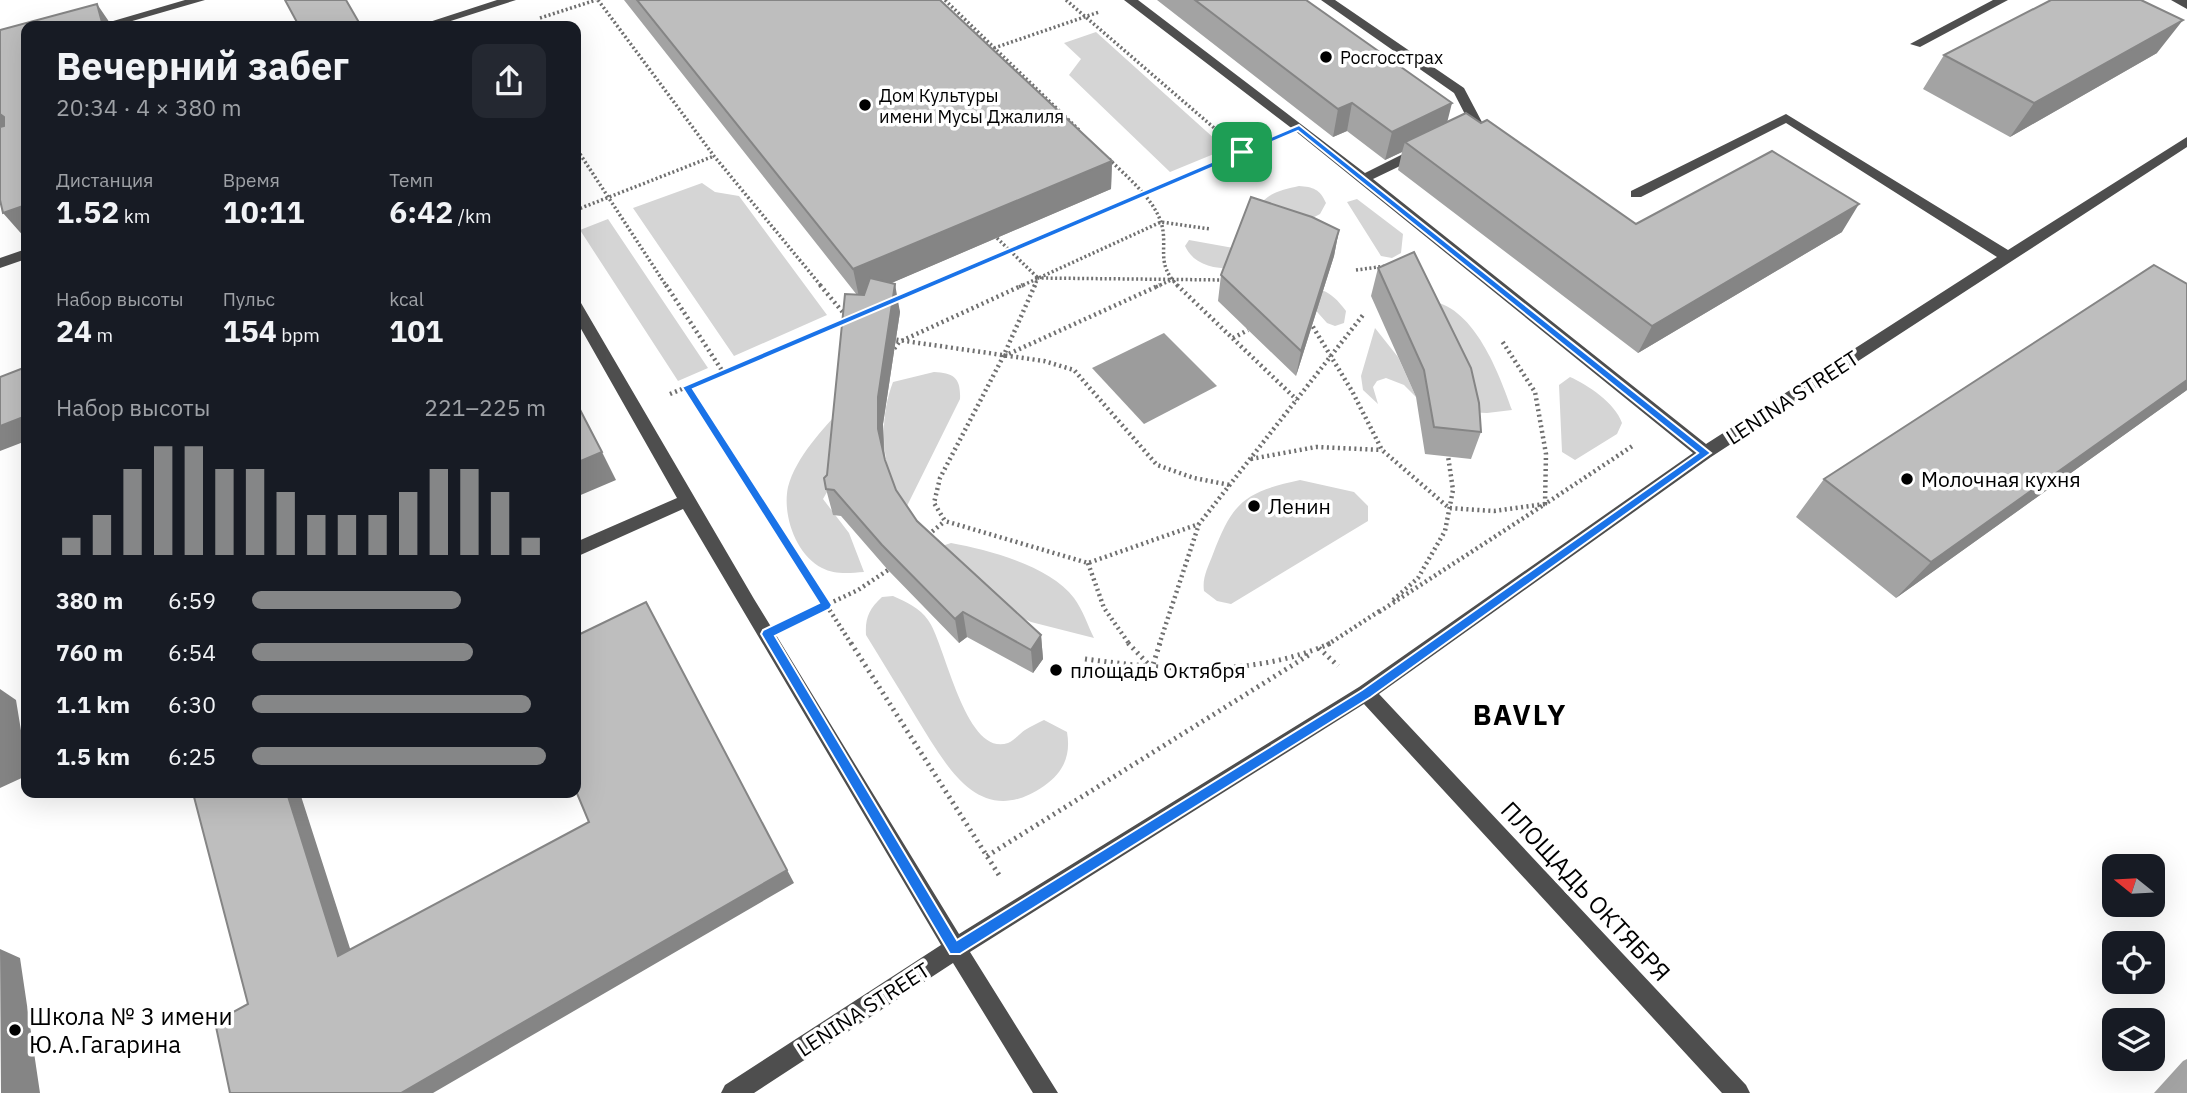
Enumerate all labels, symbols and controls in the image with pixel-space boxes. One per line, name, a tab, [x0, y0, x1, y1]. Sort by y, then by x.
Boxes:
text: Вечерний забег	[56, 41, 349, 90]
button: share	[472, 44, 546, 118]
place label: Росгосстрах	[1340, 46, 1443, 69]
marker: Росгосстрах	[1318, 49, 1334, 65]
place label: Дом Культуры имени Мусы Джалиля	[879, 84, 1064, 128]
text: 20:34 · 4 × 380 m	[56, 92, 242, 122]
marker: Дом Культуры имени Мусы Джалиля	[857, 97, 873, 113]
pin	[1212, 122, 1272, 182]
icon: arrive	[1223, 133, 1261, 171]
text: Дистанция	[56, 168, 153, 192]
text: Время	[223, 168, 280, 192]
text: Темп	[389, 168, 434, 192]
text: 1.52	[56, 192, 119, 231]
text: 10:11	[223, 192, 305, 231]
text: 6:42	[389, 192, 453, 231]
text: km	[119, 204, 150, 228]
text: /km	[453, 204, 492, 228]
text: Набор высоты	[56, 287, 183, 311]
text: Пульс	[223, 287, 275, 311]
text: kcal	[389, 287, 424, 311]
text: 24	[56, 311, 92, 350]
text: 154	[223, 311, 277, 350]
text: 101	[389, 311, 443, 350]
text: m	[92, 323, 113, 347]
text: bpm	[277, 323, 320, 347]
street label: LENINA STREET	[1720, 344, 1864, 450]
text: Набор высоты	[56, 392, 210, 422]
text: 221–225 m	[424, 392, 546, 422]
place label: Молочная кухня	[1921, 465, 2081, 493]
marker: Молочная кухня	[1899, 471, 1915, 487]
place label: Ленин	[1268, 492, 1331, 520]
marker: Ленин	[1246, 498, 1262, 514]
text: 380 m	[56, 585, 123, 615]
text: 6:59	[168, 585, 216, 615]
text: 760 m	[56, 637, 123, 667]
text: 6:54	[168, 637, 216, 667]
place label: площадь Октября	[1070, 656, 1246, 684]
marker: площадь Октября	[1048, 662, 1064, 678]
text: 1.1 km	[56, 689, 130, 719]
text: 6:30	[168, 689, 216, 719]
district label: BAVLY	[1473, 696, 1567, 733]
text: 1.5 km	[56, 741, 130, 771]
text: 6:25	[168, 741, 216, 771]
street label: ПЛОЩАДЬ ОКТЯБРЯ	[1494, 794, 1678, 988]
north arrow	[2102, 854, 2165, 917]
map controls	[2102, 854, 2165, 1071]
button: locate	[2102, 931, 2165, 994]
street label: LENINA STREET	[791, 956, 935, 1062]
place label: Школа № 3 имени Ю.А.Гагарина	[29, 1000, 233, 1060]
button: layers	[2102, 1008, 2165, 1071]
marker: Школа № 3 имени Ю.А.Гагарина	[7, 1022, 23, 1038]

